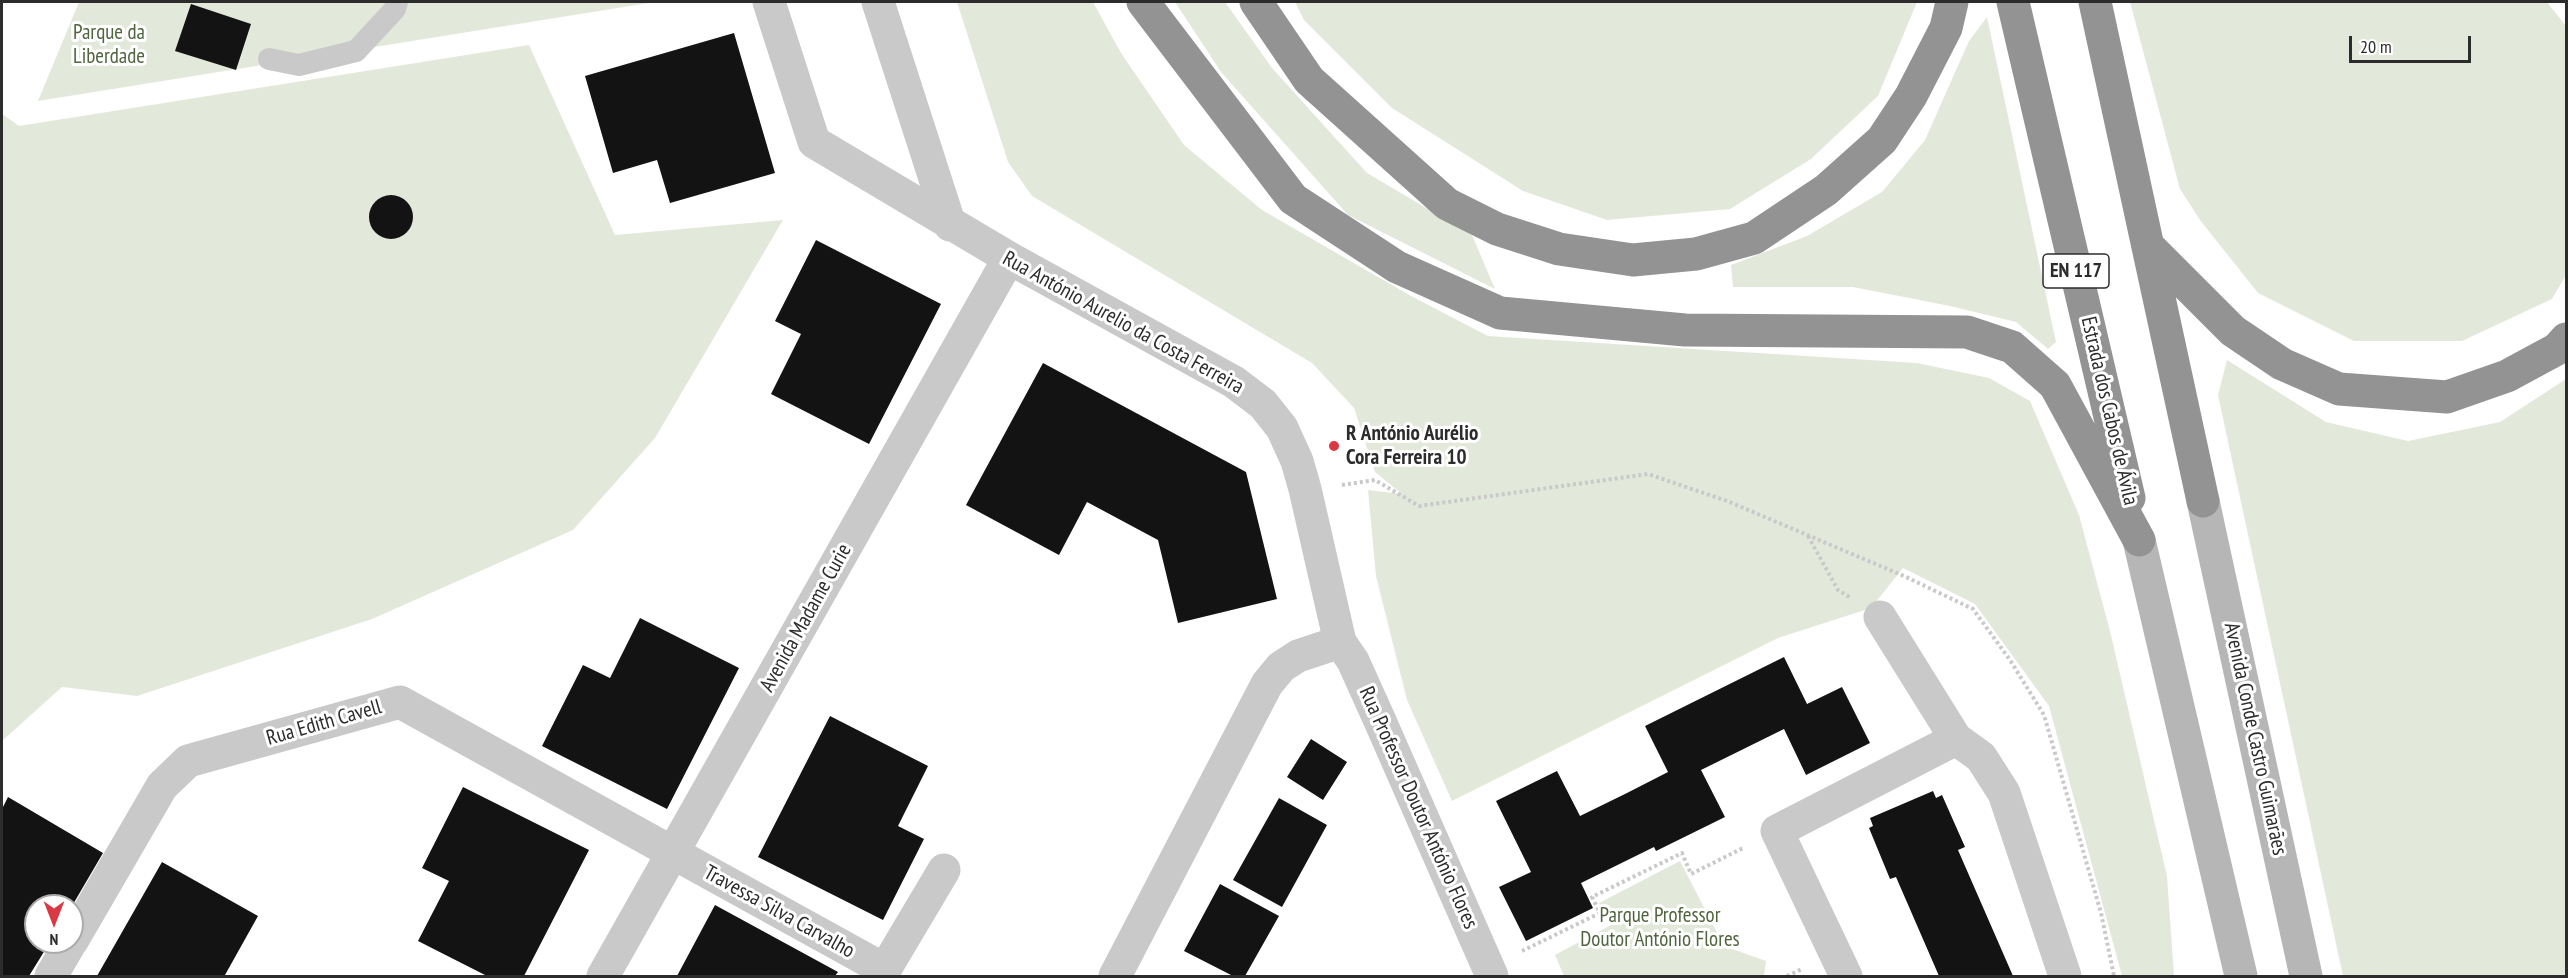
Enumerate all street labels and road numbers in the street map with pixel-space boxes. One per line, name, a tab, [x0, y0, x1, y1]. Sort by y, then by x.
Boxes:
street label: Rua António Aurelio da Costa Ferreira	[998, 246, 1248, 400]
road number: EN 117	[2043, 254, 2109, 288]
street label: Estrada dos Cabos de Ávila	[2075, 314, 2143, 508]
street label: Avenida Madame Curie	[755, 540, 857, 696]
street label: Avenida Conde Castro Guimarães	[2218, 620, 2292, 858]
street label: Rua Professor Doutor António Flores	[1353, 683, 1483, 933]
street label: Rua Edith Cavell	[264, 695, 384, 751]
street label: Travessa Silva Carvalho	[699, 860, 859, 964]

